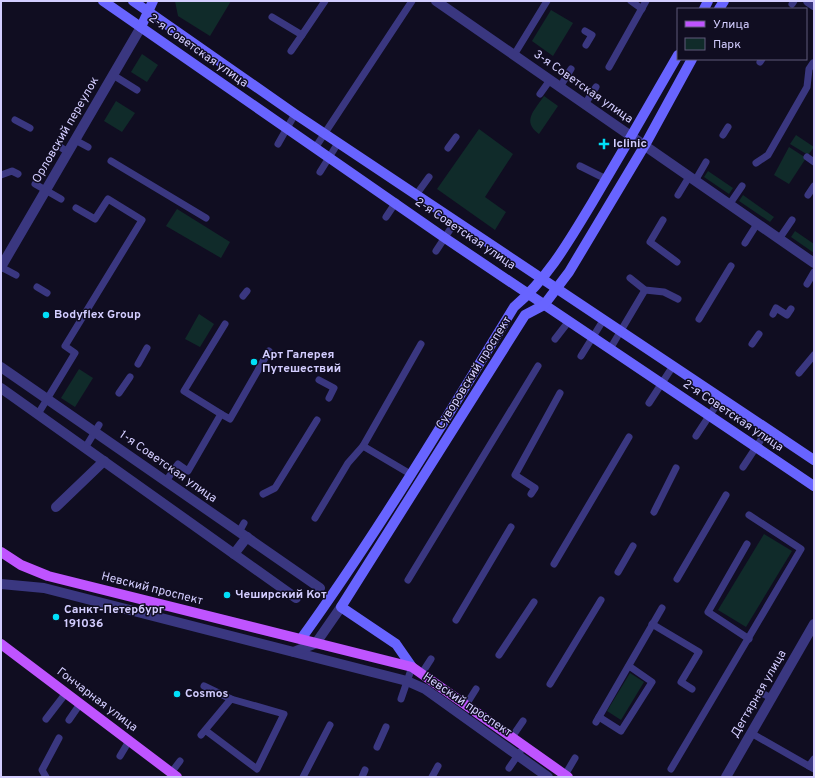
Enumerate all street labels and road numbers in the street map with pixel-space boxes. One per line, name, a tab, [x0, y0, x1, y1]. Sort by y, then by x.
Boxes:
street label: 2-я Советская улица	[145, 11, 251, 91]
street label: 3-я Советская улица	[530, 47, 636, 127]
street label: Орловский переулок	[29, 74, 103, 186]
street label: 2-я Советская улица	[412, 194, 518, 274]
street label: Суворовский проспект	[433, 313, 516, 433]
street label: 2-я Советская улица	[680, 376, 786, 456]
street label: 1-я Советская улица	[116, 427, 220, 507]
street label: Невский проспект	[100, 569, 205, 609]
street label: Дегтярная улица	[727, 647, 791, 741]
street label: Гончарная улица	[53, 664, 141, 736]
street label: Невский проспект	[419, 669, 515, 741]

